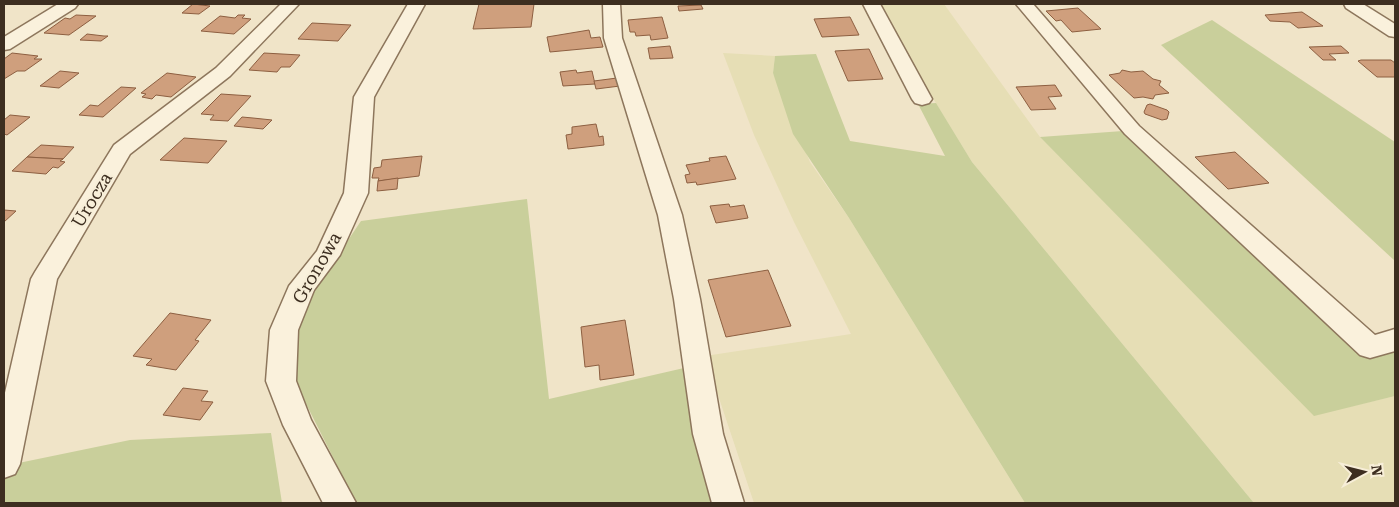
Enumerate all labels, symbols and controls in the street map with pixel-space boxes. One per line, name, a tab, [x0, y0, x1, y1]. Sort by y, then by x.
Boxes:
street label: Urocza	[67, 168, 116, 231]
street label: Gronowa	[288, 228, 346, 307]
north arrow	[1339, 447, 1389, 497]
text: N	[1368, 464, 1386, 477]

